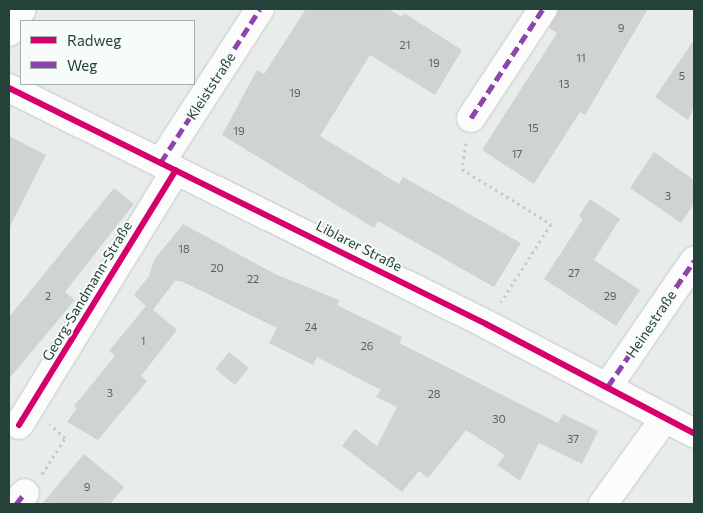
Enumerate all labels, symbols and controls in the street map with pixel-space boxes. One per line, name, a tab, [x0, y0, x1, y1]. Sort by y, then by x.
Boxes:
legend	[20, 20, 195, 85]
house number: 9	[618, 21, 624, 35]
text: Radweg	[67, 31, 121, 49]
house number: 21	[400, 38, 410, 52]
street label: Kleiststraße	[183, 49, 239, 123]
house number: 11	[576, 51, 586, 65]
text: Weg	[67, 56, 97, 74]
house number: 19	[428, 56, 440, 70]
house number: 5	[679, 69, 685, 83]
house number: 13	[559, 77, 569, 91]
house number: 19	[289, 86, 301, 100]
house number: 15	[527, 121, 539, 135]
house number: 19	[233, 124, 245, 138]
house number: 17	[512, 147, 522, 161]
house number: 3	[665, 189, 671, 203]
street label: Liblarer Straße	[313, 217, 405, 275]
street label: Georg-Sandmann-Straße	[38, 218, 136, 364]
house number: 18	[178, 242, 190, 256]
house number: 20	[210, 261, 224, 275]
house number: 27	[568, 266, 580, 280]
house number: 22	[247, 272, 259, 286]
street label: Heinestraße	[622, 287, 680, 361]
house number: 2	[45, 289, 51, 303]
house number: 29	[604, 289, 616, 303]
house number: 24	[305, 320, 317, 334]
house number: 1	[141, 334, 145, 348]
house number: 26	[361, 339, 373, 353]
house number: 3	[107, 386, 113, 400]
house number: 28	[428, 387, 440, 401]
house number: 30	[492, 412, 506, 426]
house number: 37	[567, 432, 579, 446]
house number: 9	[84, 480, 90, 494]

